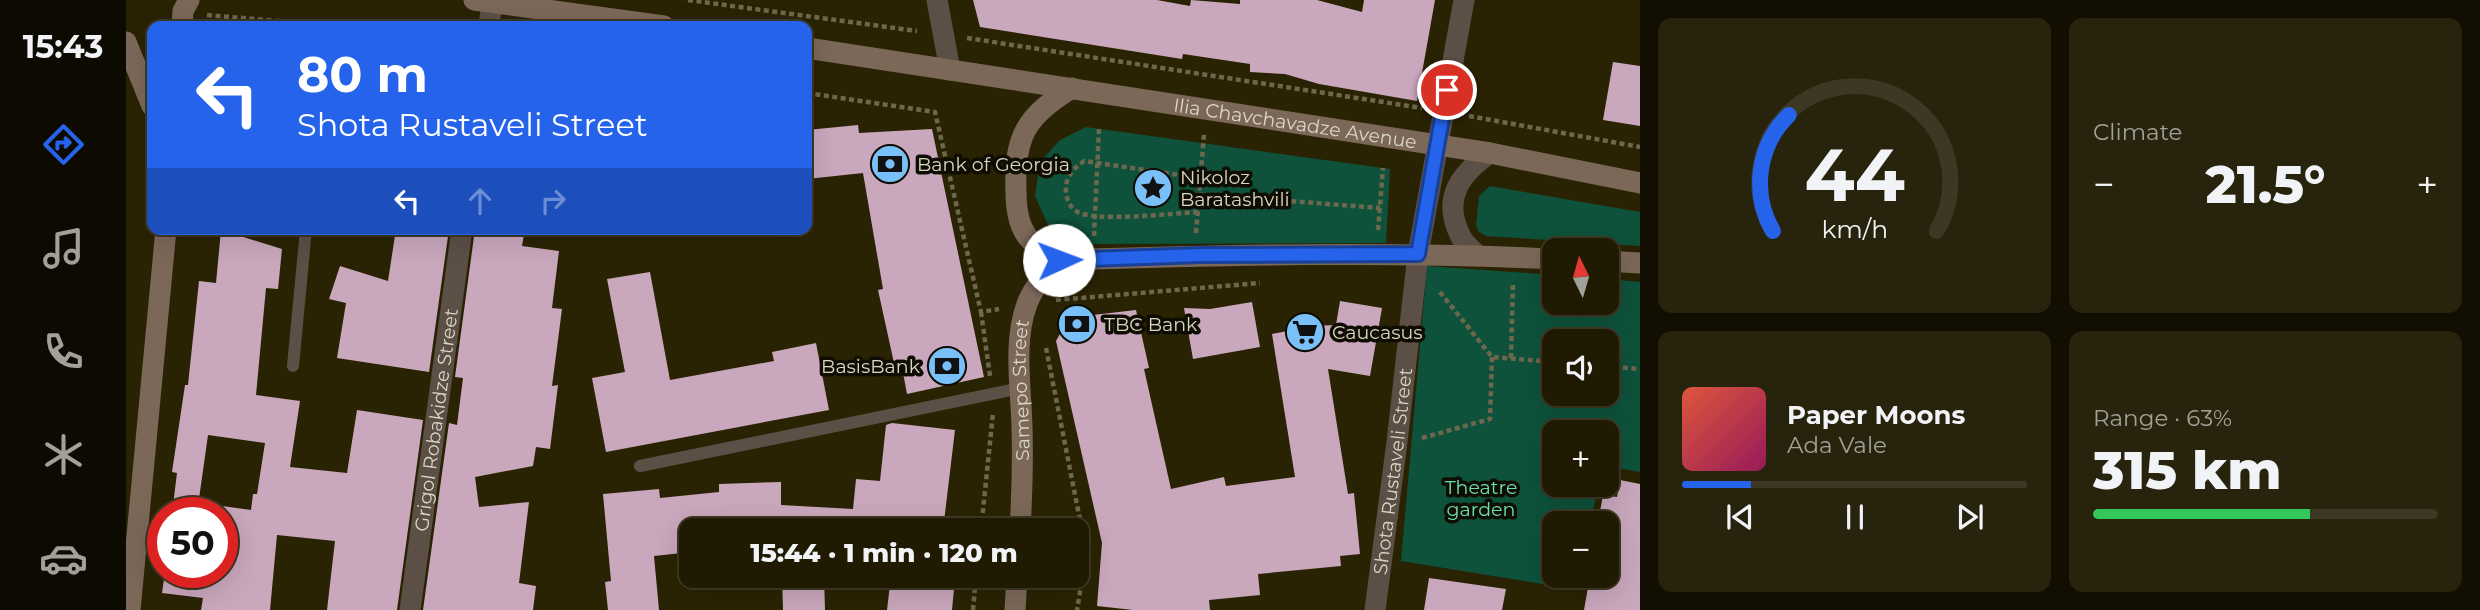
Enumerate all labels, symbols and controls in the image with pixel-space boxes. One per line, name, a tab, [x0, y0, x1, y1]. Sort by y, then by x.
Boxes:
text: 15:43	[23, 27, 103, 66]
text: 80 m	[297, 45, 428, 104]
icon: left	[182, 49, 273, 140]
pin	[1417, 60, 1477, 120]
icon: arrive	[1428, 71, 1466, 109]
street label: Ilia Chavchavadze Avenue	[1172, 94, 1418, 154]
text: Shota Rustaveli Street	[297, 105, 648, 144]
text: Climate	[2093, 118, 2182, 146]
icon: directions	[39, 120, 88, 169]
text: 44	[1804, 132, 1905, 220]
bank icon: Bank of Georgia	[869, 143, 911, 185]
place label: Bank of Georgia	[917, 153, 1070, 176]
text: 21.5°	[2206, 153, 2326, 216]
text: −	[2093, 161, 2115, 208]
text: +	[2416, 161, 2438, 208]
place label: Nikoloz Baratashvili	[1180, 166, 1290, 211]
place icon: Nikoloz Baratashvili	[1132, 167, 1174, 209]
icon: left	[388, 182, 426, 220]
icon: ahead	[461, 182, 499, 220]
icon: right	[534, 182, 572, 220]
text: km/h	[1821, 214, 1888, 244]
position arrow	[1022, 223, 1096, 297]
icon: music	[39, 224, 88, 273]
north arrow	[1542, 238, 1619, 315]
map controls	[1542, 238, 1619, 588]
bank icon: TBC Bank	[1056, 303, 1098, 345]
street label: Grigol Robakidze Street	[410, 307, 463, 533]
supermarket icon: Caucasus	[1284, 311, 1326, 353]
place label: TBC Bank	[1104, 313, 1198, 336]
street label: Samepo Street	[1008, 317, 1034, 461]
place label: Caucasus	[1332, 321, 1423, 344]
icon: phone	[39, 327, 88, 376]
button: sound	[1542, 329, 1619, 406]
bank icon: BasisBank	[926, 345, 968, 387]
place label: BasisBank	[821, 355, 921, 378]
street label: Shota Rustaveli Street	[1369, 366, 1417, 576]
text: Paper Moons	[1787, 399, 1965, 431]
text: Range · 63%	[2093, 404, 2232, 432]
button: +	[1542, 420, 1619, 497]
icon: climate	[39, 430, 88, 479]
text: Ada Vale	[1787, 431, 1887, 459]
text: 315 km	[2093, 439, 2282, 502]
park label: Theatre garden	[1445, 476, 1517, 521]
speed limit sign: 50	[147, 497, 238, 588]
icon: previous	[1721, 498, 1759, 536]
icon: pause	[1836, 498, 1874, 536]
icon: next	[1951, 498, 1989, 536]
button: −	[1542, 511, 1619, 588]
icon: car	[39, 534, 88, 583]
text: 15:44 · 1 min · 120 m	[750, 537, 1018, 569]

